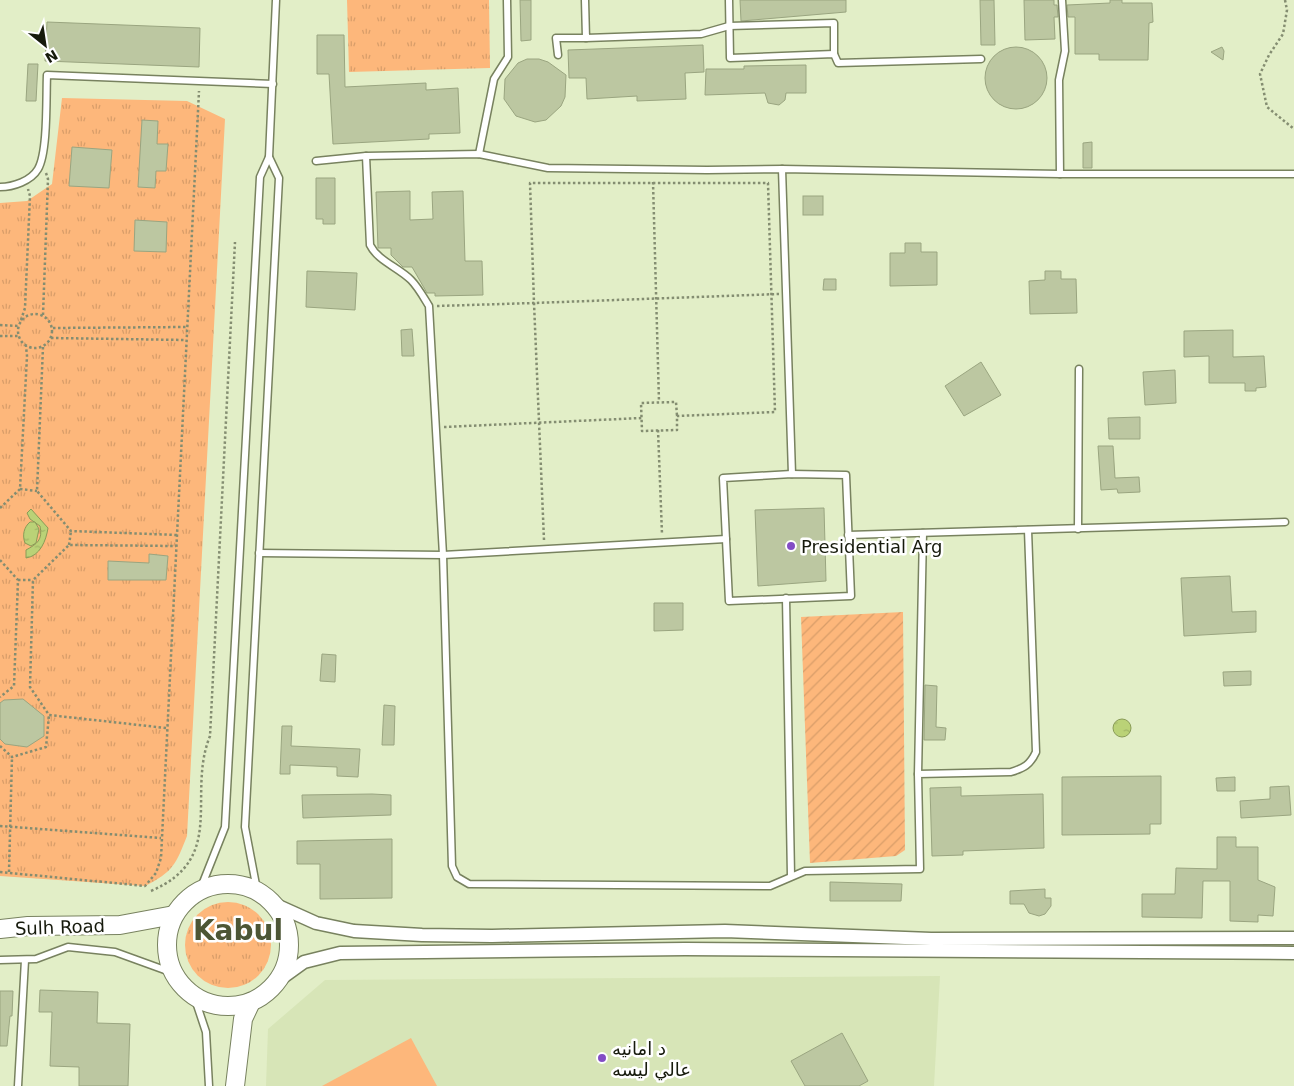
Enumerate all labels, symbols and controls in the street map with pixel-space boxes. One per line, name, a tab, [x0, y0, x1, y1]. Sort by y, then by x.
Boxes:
north arrow	[20, 20, 70, 70]
text: N	[42, 46, 61, 66]
place label: Presidential Arg	[801, 536, 943, 557]
marker: Presidential Arg	[785, 540, 797, 552]
district label: Kabul	[193, 914, 283, 947]
street label: Sulh Road	[15, 915, 105, 939]
place label: د امانیه عالي لیسه	[612, 1038, 691, 1081]
marker: د امانیه عالي لیسه	[596, 1052, 608, 1064]

